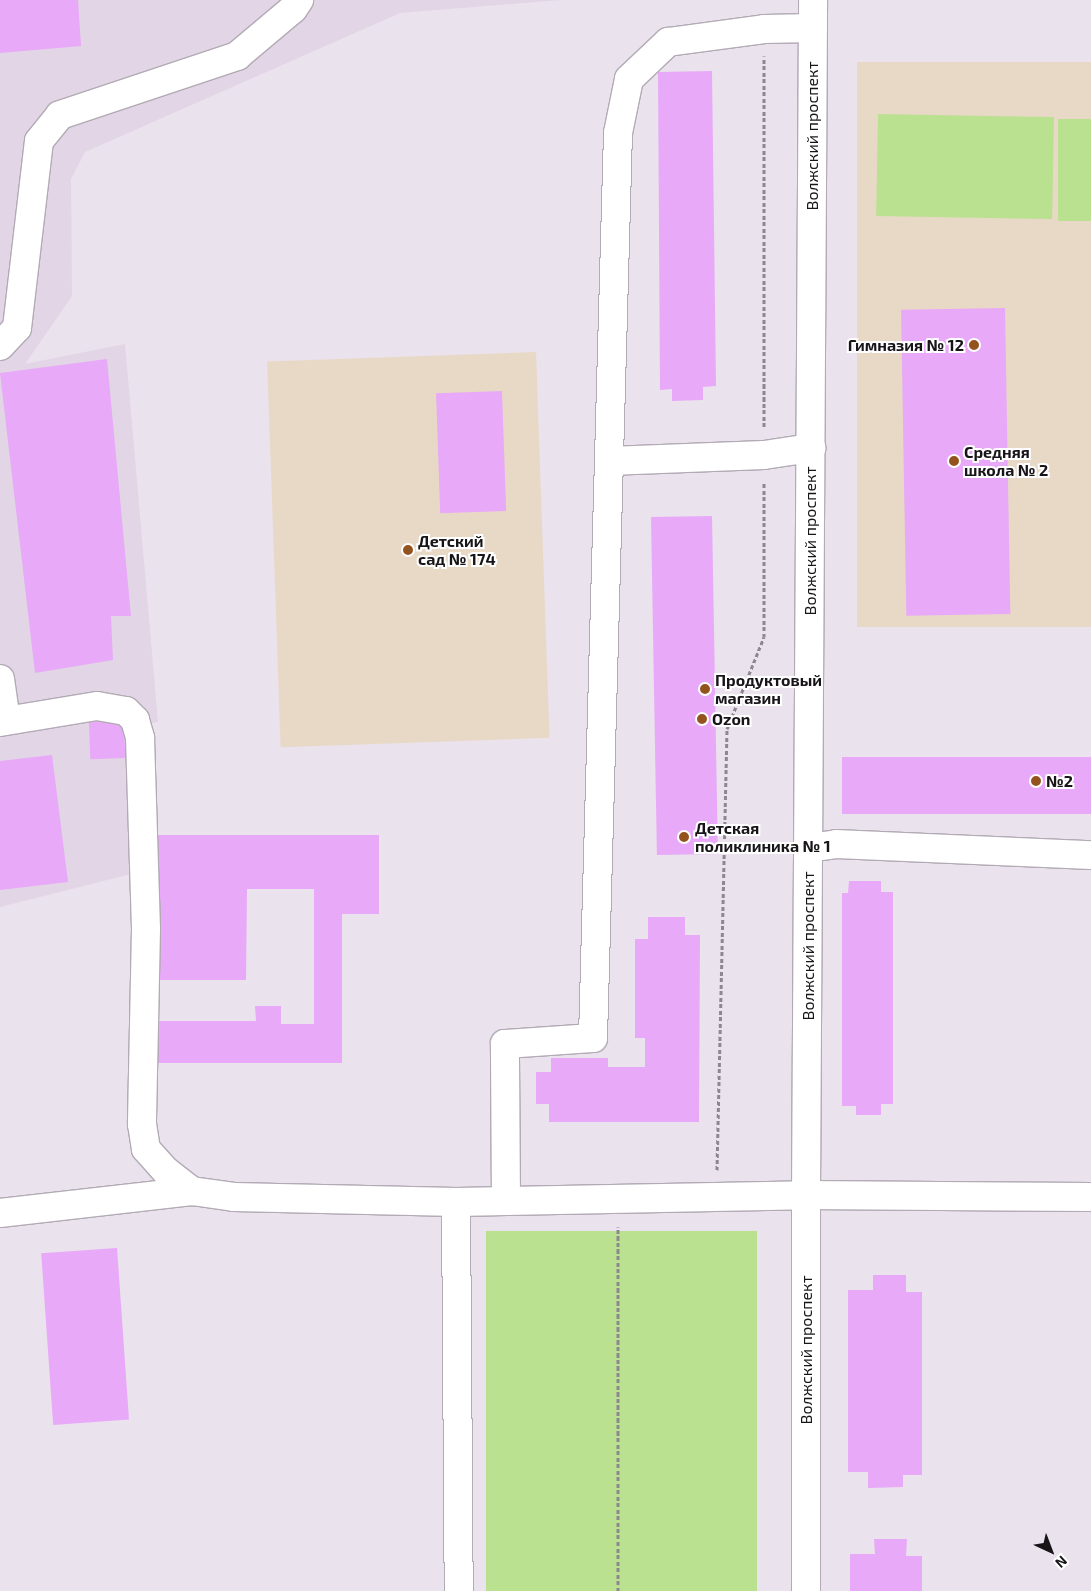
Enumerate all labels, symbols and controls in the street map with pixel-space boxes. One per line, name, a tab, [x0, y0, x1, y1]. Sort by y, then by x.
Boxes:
street label: Волжский проспект	[802, 61, 822, 211]
place label: Гимназия № 12	[848, 335, 964, 355]
marker: Гимназия № 12	[968, 339, 980, 351]
place label: Средняя школа № 2	[964, 442, 1048, 480]
marker: Средняя школа № 2	[948, 455, 960, 467]
street label: Волжский проспект	[800, 466, 820, 616]
place label: Детский сад № 174	[418, 531, 496, 569]
marker: Детский сад № 174	[402, 544, 414, 556]
place label: Продуктовый магазин	[715, 670, 822, 708]
marker: Продуктовый магазин	[699, 683, 711, 695]
place label: Ozon	[712, 709, 750, 729]
marker: Ozon	[696, 713, 708, 725]
place label: №2	[1046, 771, 1073, 791]
marker: №2	[1030, 775, 1042, 787]
place label: Детская поликлиника № 1	[695, 818, 831, 856]
marker: Детская поликлиника № 1	[677, 830, 691, 844]
street label: Волжский проспект	[798, 871, 818, 1021]
street label: Волжский проспект	[796, 1275, 816, 1425]
north arrow	[1026, 1526, 1076, 1576]
text: N	[1052, 1553, 1071, 1572]

